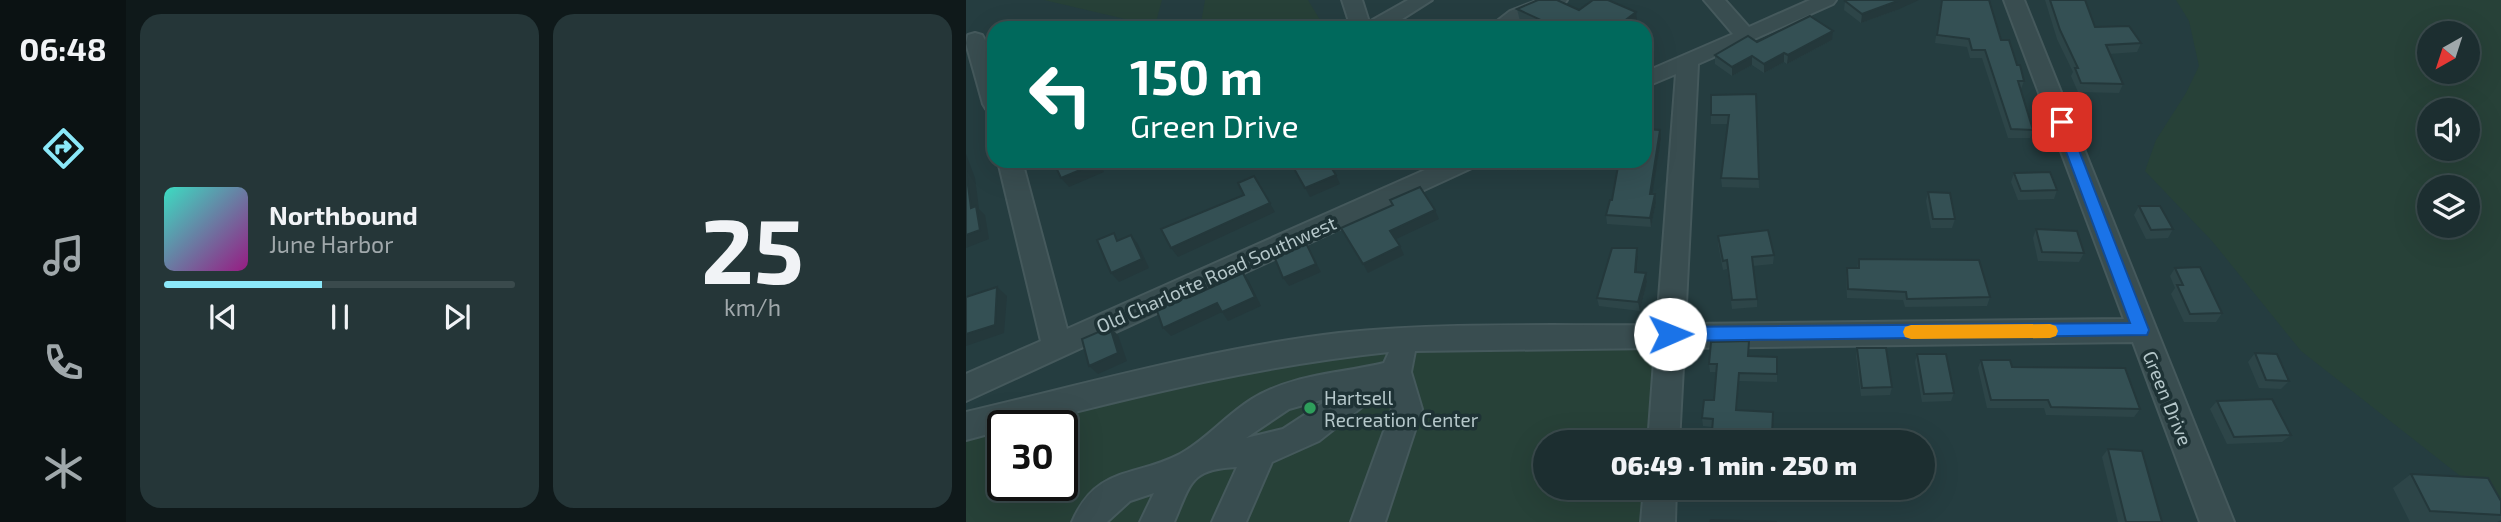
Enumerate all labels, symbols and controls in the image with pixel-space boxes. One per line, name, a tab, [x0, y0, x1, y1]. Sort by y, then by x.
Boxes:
north arrow	[2417, 21, 2480, 84]
map controls	[2417, 21, 2480, 238]
text: 06:48	[19, 29, 107, 67]
text: 150 m	[1130, 46, 1263, 105]
icon: left	[1015, 49, 1106, 140]
pin	[2032, 92, 2092, 152]
button: sound	[2417, 98, 2480, 161]
icon: arrive	[2043, 103, 2081, 141]
text: Green Drive	[1130, 106, 1299, 144]
icon: directions	[39, 124, 88, 173]
button: layers	[2417, 175, 2480, 238]
text: 25	[701, 193, 804, 302]
text: Northbound	[269, 199, 418, 230]
street label: Old Charlotte Road Southwest	[1093, 211, 1339, 337]
text: June Harbor	[269, 230, 393, 258]
icon: music	[39, 231, 88, 280]
text: km/h	[724, 293, 781, 321]
position arrow	[1633, 297, 1707, 371]
icon: previous	[204, 298, 242, 336]
icon: pause	[321, 298, 359, 336]
icon: next	[438, 298, 476, 336]
icon: phone	[39, 338, 88, 387]
street label: Green Drive	[2139, 347, 2197, 449]
place label: Hartsell Recreation Center	[1324, 386, 1479, 431]
marker: Hartsell Recreation Center	[1302, 400, 1318, 416]
speed limit sign: 30	[987, 410, 1078, 501]
icon: climate	[39, 444, 88, 493]
text: 06:49 · 1 min · 250 m	[1611, 449, 1857, 480]

